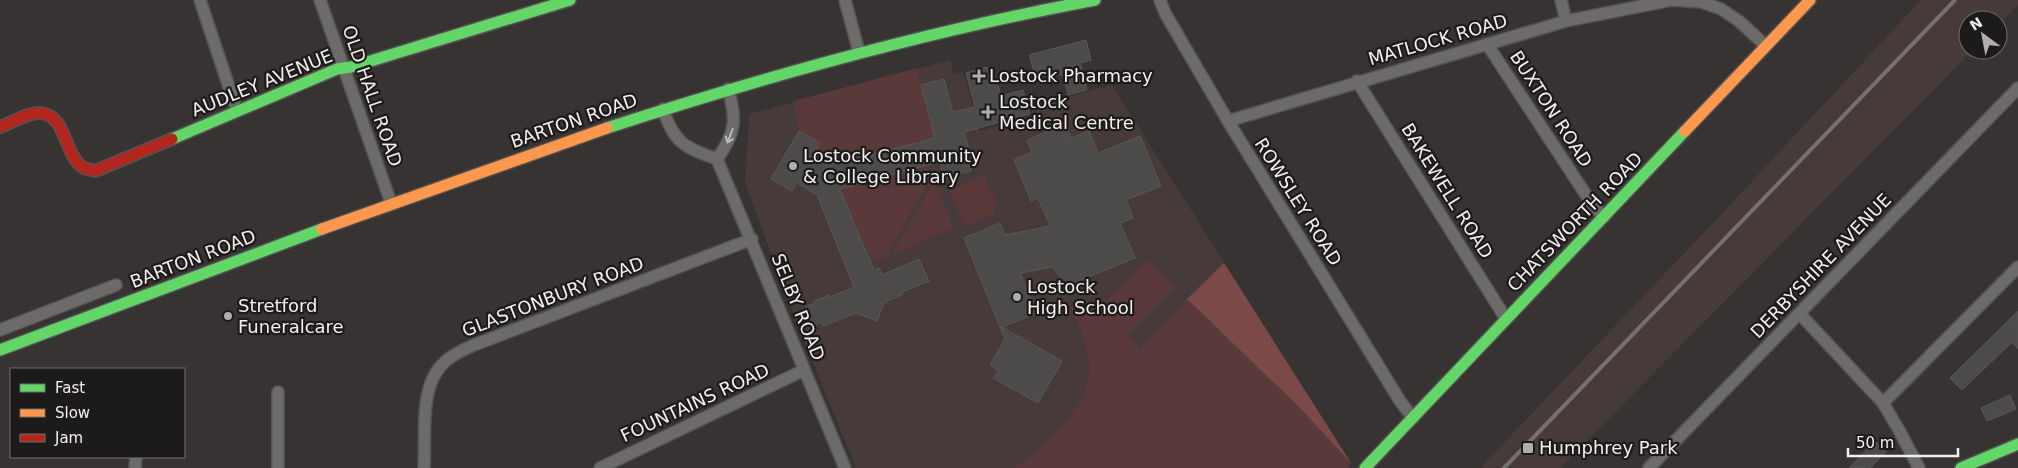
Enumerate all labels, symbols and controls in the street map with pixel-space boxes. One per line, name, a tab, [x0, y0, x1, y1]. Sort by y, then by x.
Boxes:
street label: MATLOCK ROAD	[1366, 10, 1510, 69]
north arrow	[1958, 10, 2008, 60]
text: N	[1967, 14, 1985, 34]
street label: OLD HALL ROAD	[338, 22, 406, 169]
street label: AUDLEY AVENUE	[188, 45, 335, 120]
street label: BUXTON ROAD	[1506, 47, 1597, 171]
place label: Lostock Pharmacy	[989, 65, 1153, 86]
marker: Lostock Pharmacy	[973, 70, 985, 82]
street label: BARTON ROAD	[508, 89, 640, 152]
place label: Lostock Medical Centre	[999, 91, 1134, 133]
marker: Lostock Medical Centre	[981, 105, 995, 119]
street label: BAKEWELL ROAD	[1397, 119, 1497, 262]
one-way arrow	[725, 128, 734, 143]
street label: ROWSLEY ROAD	[1251, 134, 1346, 269]
place label: Lostock Community & College Library	[803, 145, 982, 187]
street label: CHATSWORTH ROAD	[1503, 148, 1647, 296]
marker: Lostock Community & College Library	[787, 160, 799, 172]
street label: DERBYSHIRE AVENUE	[1746, 189, 1895, 342]
street label: BARTON ROAD	[127, 225, 259, 292]
street label: SELBY ROAD	[767, 250, 829, 363]
street label: GLASTONBURY ROAD	[459, 252, 647, 341]
place label: Lostock High School	[1027, 276, 1134, 318]
marker: Lostock High School	[1011, 291, 1023, 303]
place label: Stretford Funeralcare	[238, 295, 344, 337]
marker: Stretford Funeralcare	[222, 310, 234, 322]
street label: FOUNTAINS ROAD	[617, 359, 772, 446]
legend	[10, 368, 185, 458]
text: Fast	[55, 379, 85, 397]
text: Slow	[55, 404, 90, 422]
scale bar	[1848, 426, 1958, 458]
text: Jam	[54, 429, 83, 447]
text: 50 m	[1856, 434, 1894, 452]
place label: Humphrey Park	[1539, 437, 1678, 458]
marker: Humphrey Park	[1521, 441, 1535, 455]

